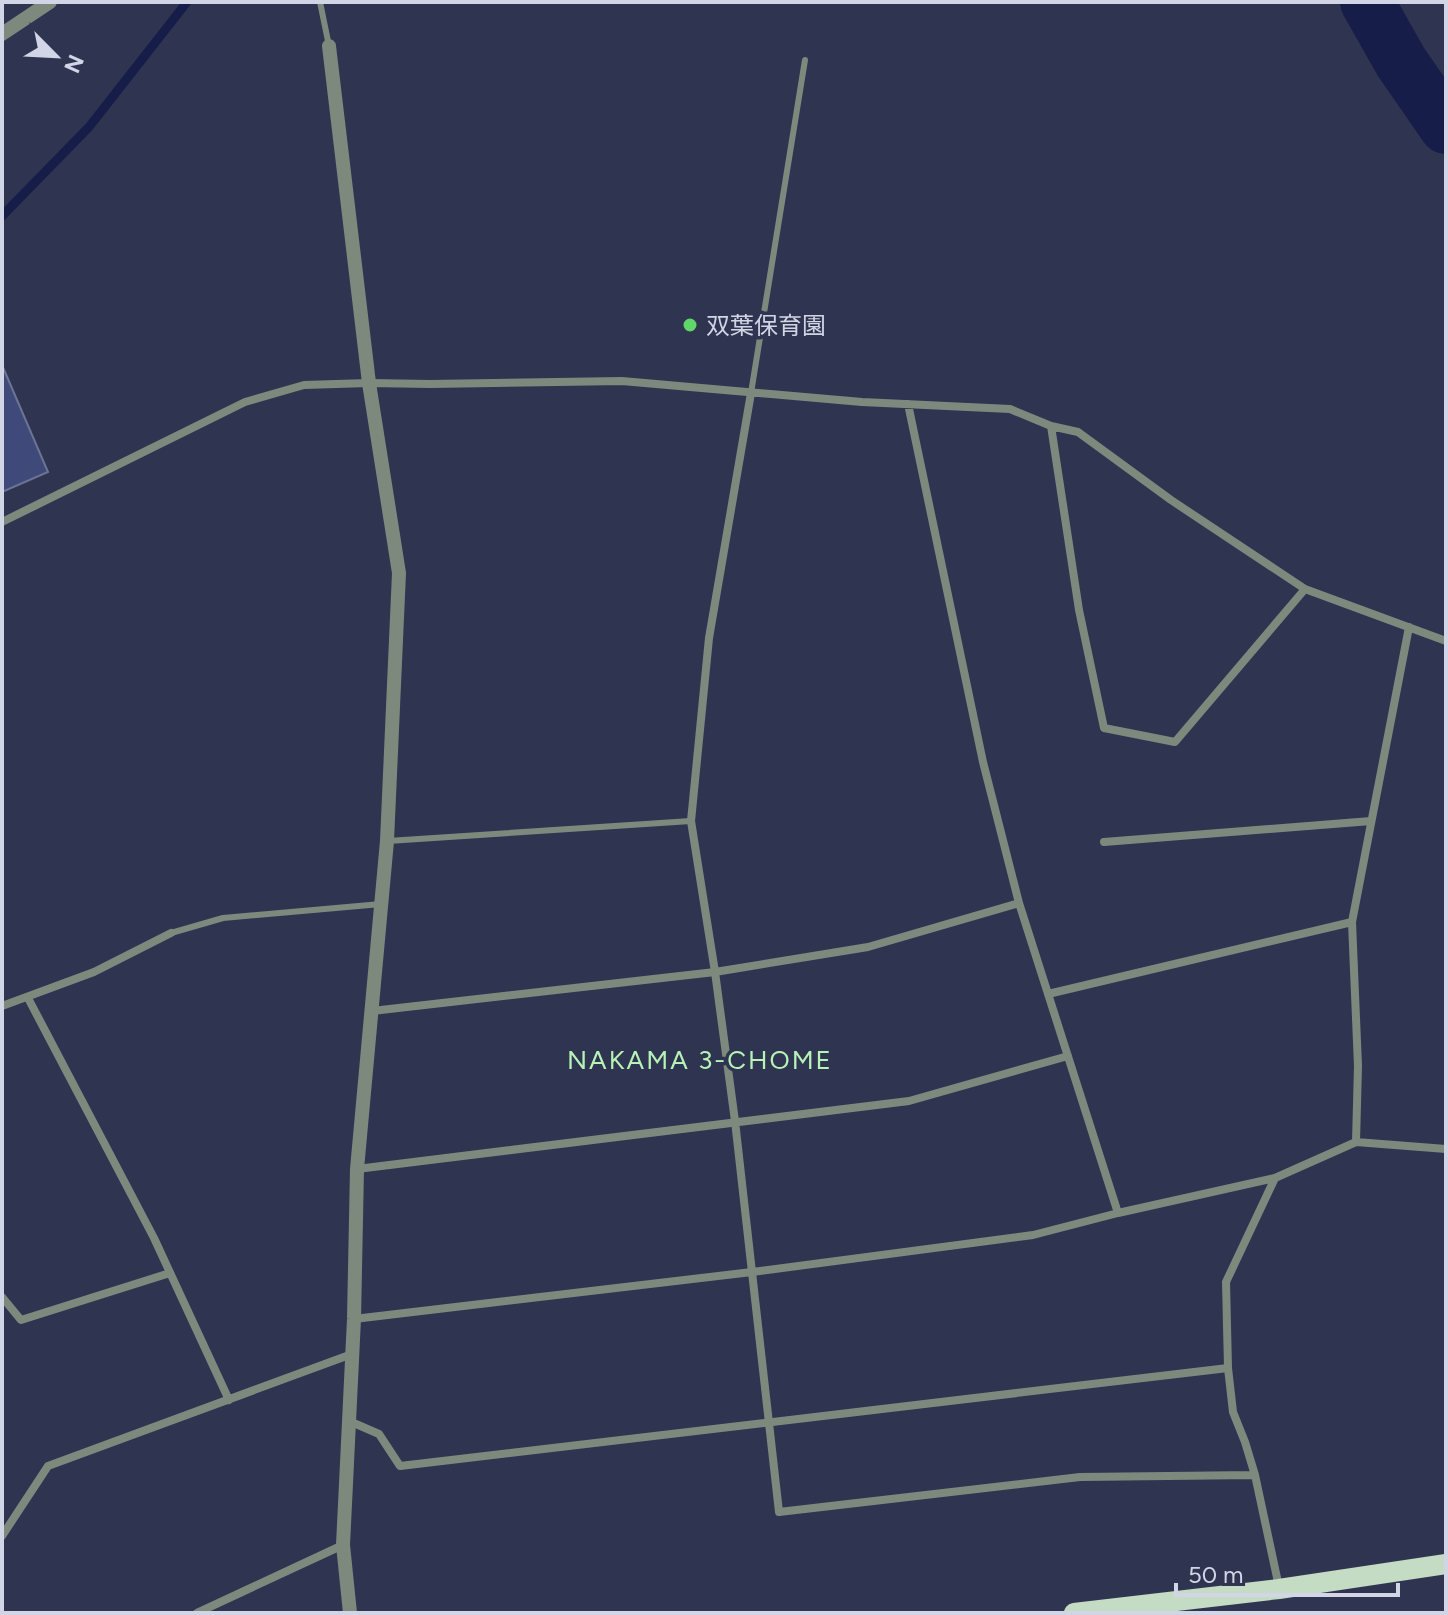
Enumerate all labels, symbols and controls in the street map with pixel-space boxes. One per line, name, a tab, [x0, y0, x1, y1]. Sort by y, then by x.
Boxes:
north arrow	[16, 16, 96, 96]
text: N	[58, 51, 90, 77]
place label: 双葉保育園	[706, 311, 826, 340]
marker: 双葉保育園	[681, 316, 699, 334]
district label: NAKAMA 3-CHOME	[567, 1044, 833, 1076]
scale bar	[1176, 1547, 1398, 1597]
text: 50 m	[1188, 1560, 1244, 1589]

